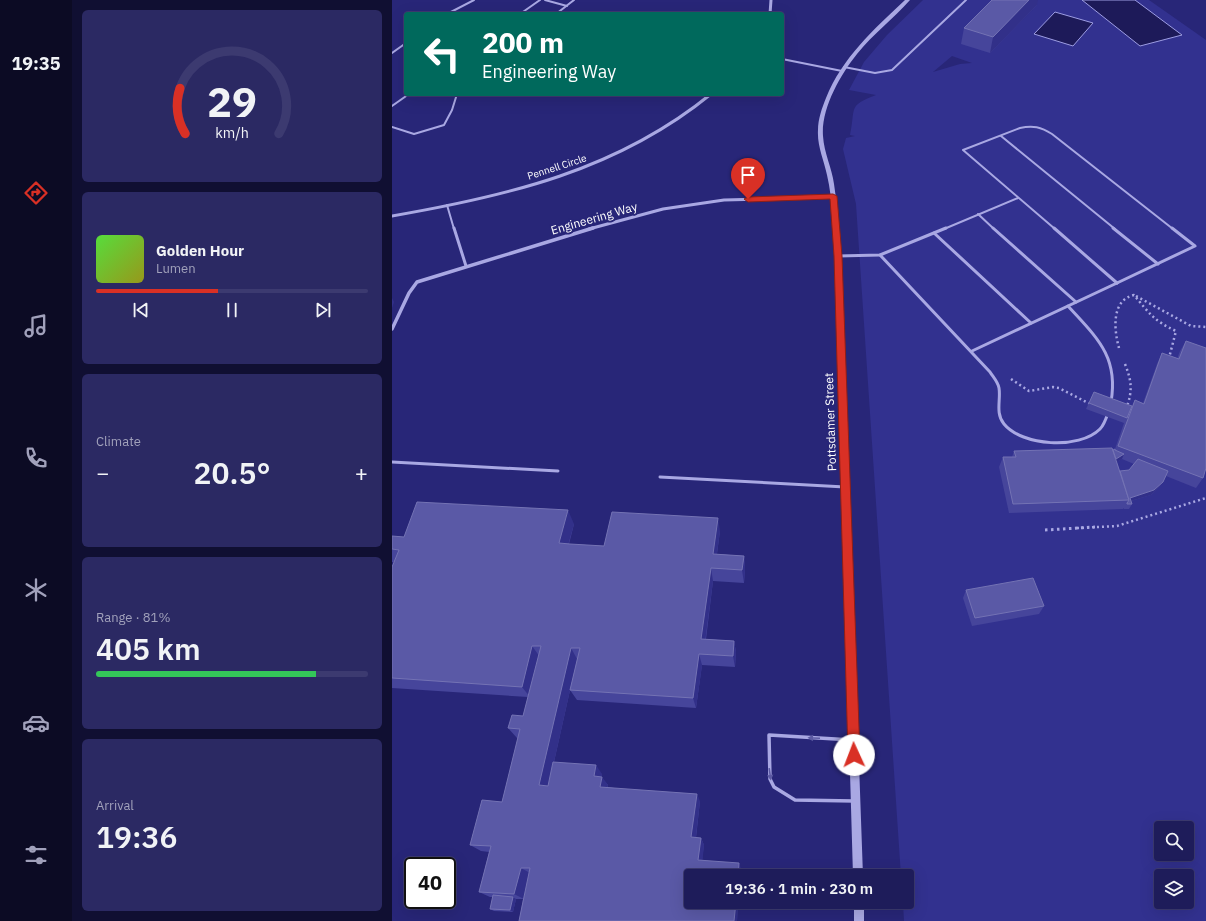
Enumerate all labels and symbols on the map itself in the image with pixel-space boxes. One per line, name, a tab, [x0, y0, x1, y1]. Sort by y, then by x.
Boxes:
street label: Pennell Circle	[526, 151, 589, 183]
pin	[731, 158, 765, 199]
street label: Engineering Way	[549, 198, 639, 238]
street label: Pottsdamer Street	[821, 373, 839, 471]
one-way arrow	[808, 734, 820, 741]
position arrow	[833, 734, 875, 776]
one-way arrow	[767, 768, 773, 780]
speed limit sign: 40	[404, 857, 456, 909]

